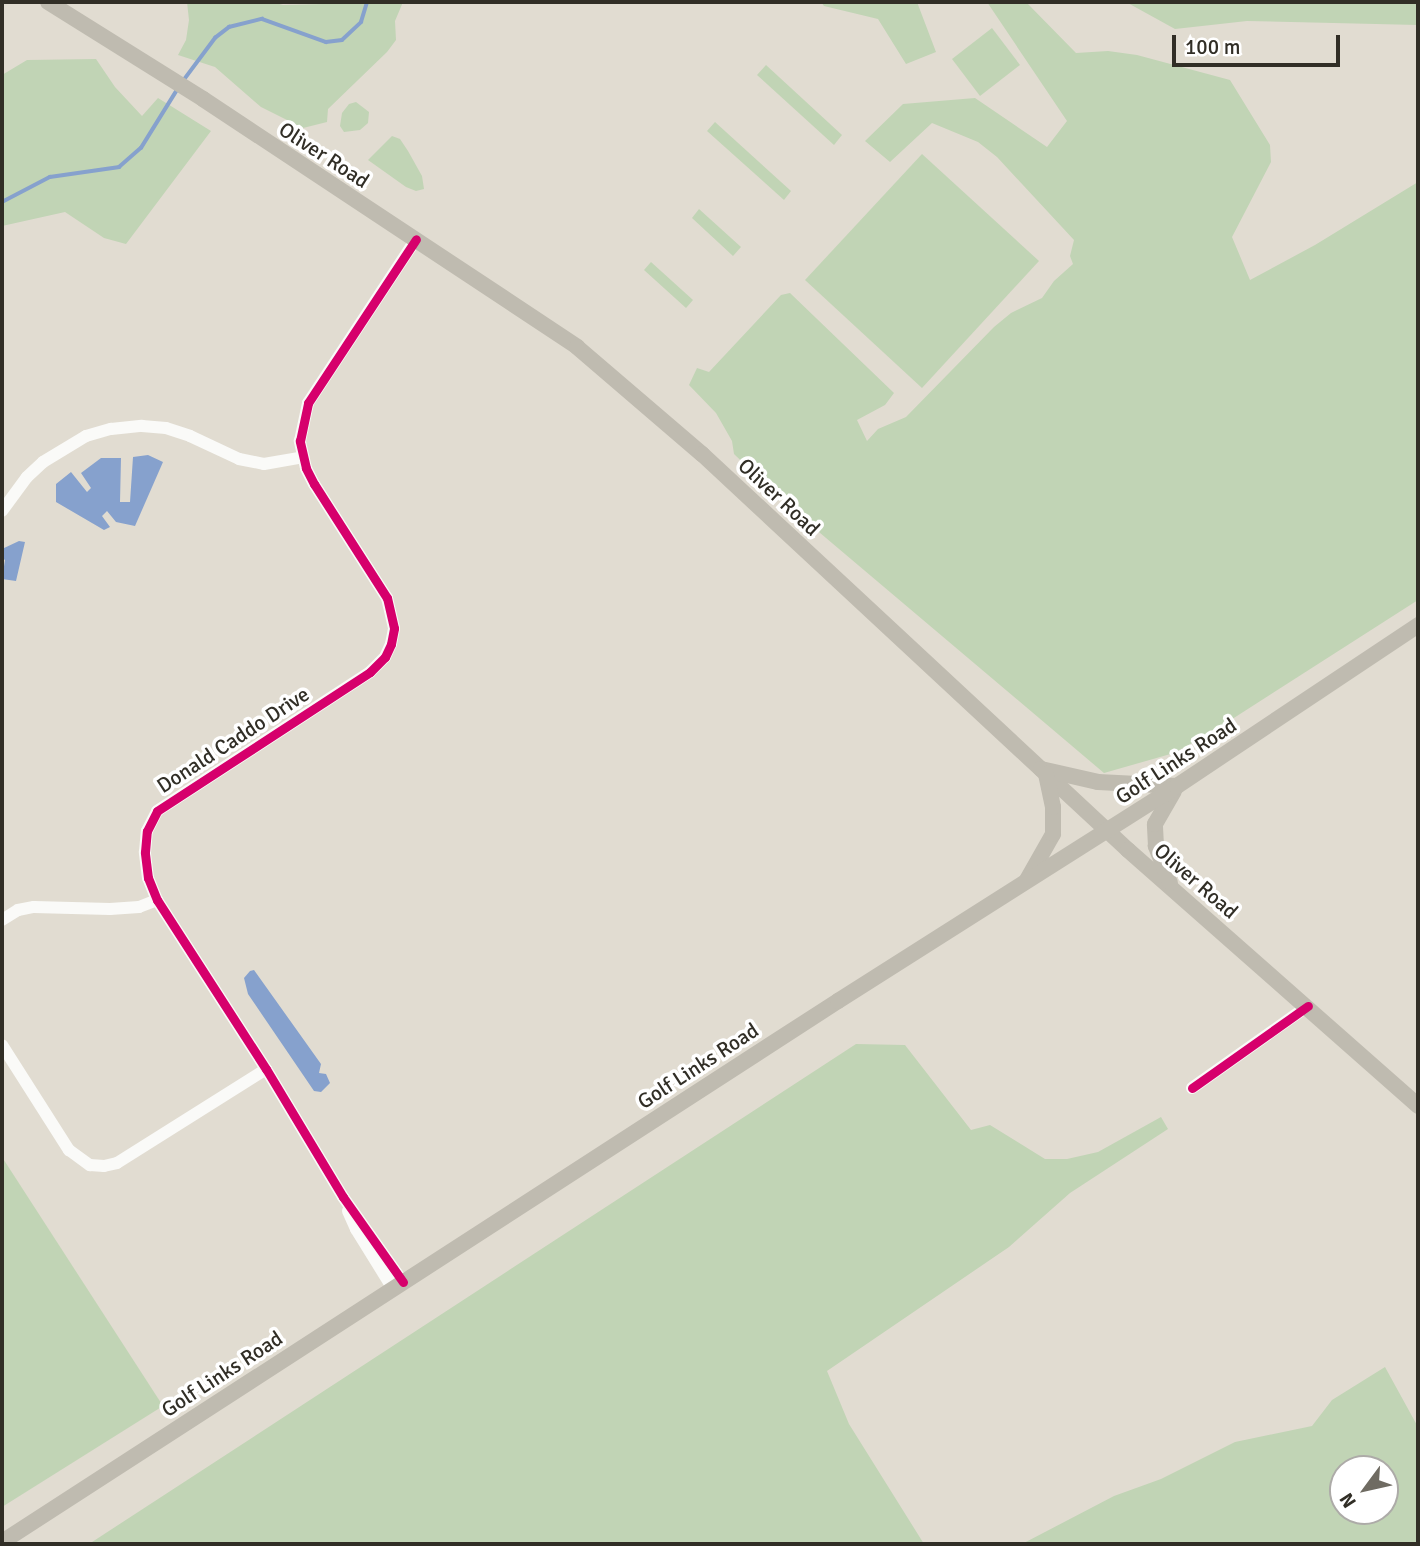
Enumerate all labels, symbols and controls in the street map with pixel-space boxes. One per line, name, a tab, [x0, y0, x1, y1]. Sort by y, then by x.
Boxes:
scale bar	[1175, 21, 1343, 65]
text: 100 m	[1185, 34, 1240, 60]
street label: Oliver Road	[274, 117, 374, 193]
street label: Oliver Road	[733, 453, 825, 541]
street label: Donald Caddo Drive	[152, 681, 314, 799]
street label: Golf Links Road	[1111, 713, 1241, 809]
street label: Oliver Road	[1149, 838, 1243, 924]
street label: Golf Links Road	[633, 1018, 763, 1114]
street label: Golf Links Road	[157, 1326, 287, 1422]
north arrow	[1329, 1455, 1399, 1525]
text: N	[1334, 1488, 1362, 1512]

